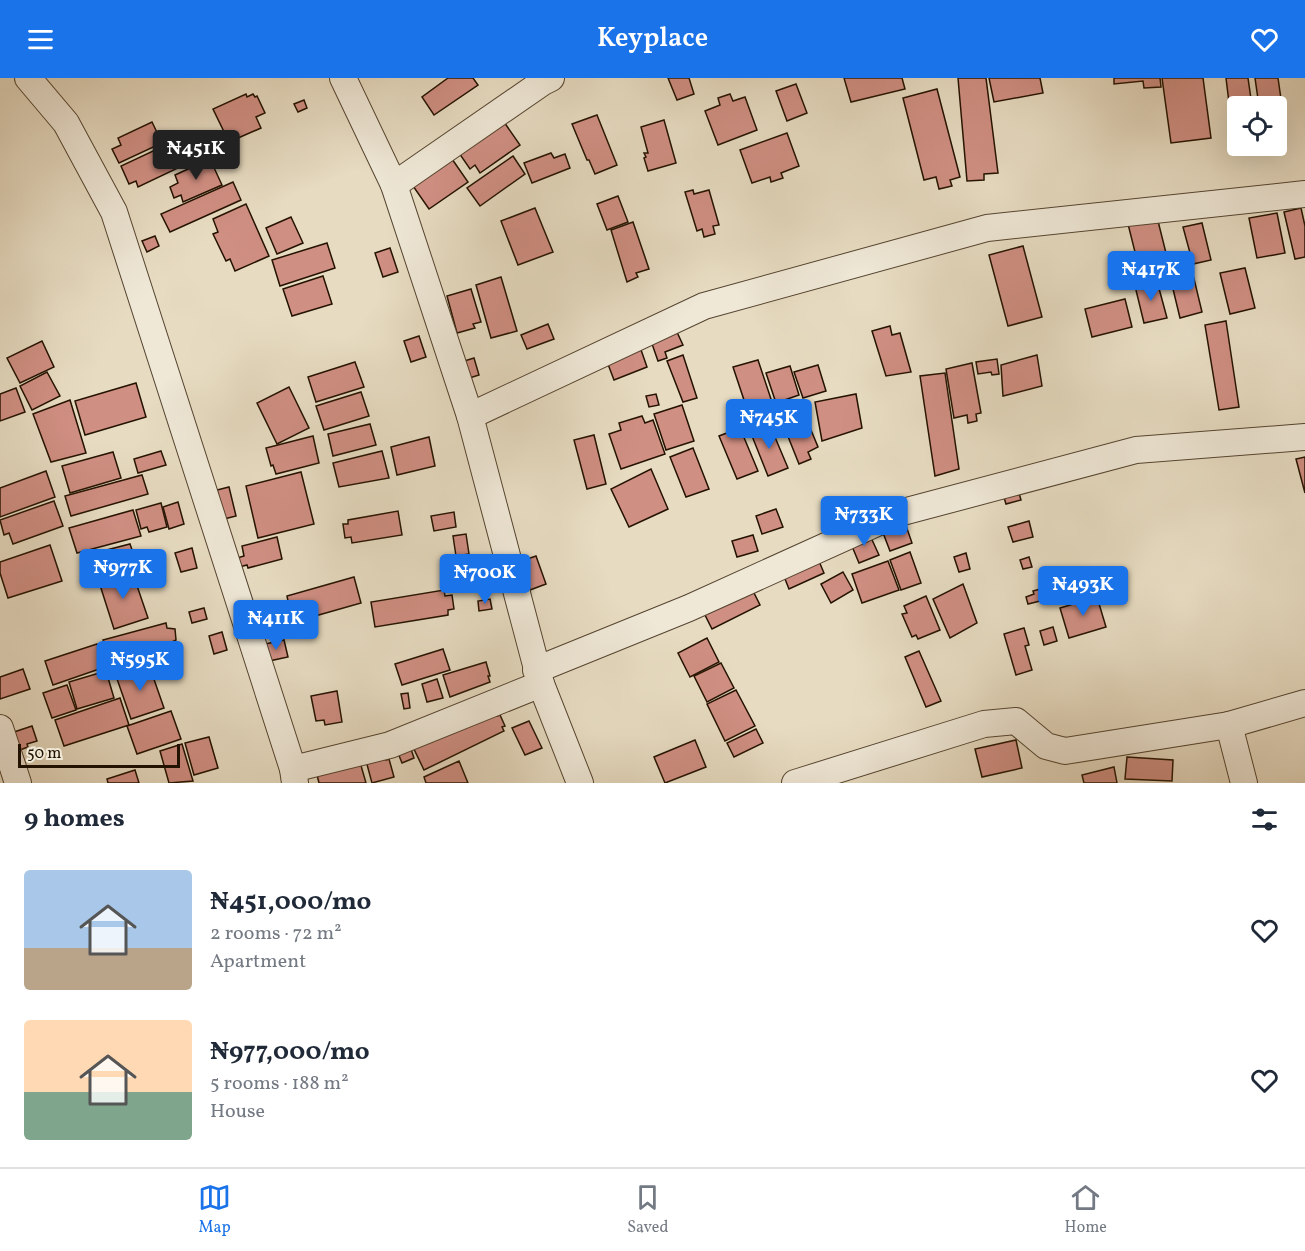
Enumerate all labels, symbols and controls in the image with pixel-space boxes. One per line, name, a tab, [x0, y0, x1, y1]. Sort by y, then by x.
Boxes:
text: Keyplace	[597, 20, 708, 58]
icon: menu	[24, 23, 57, 56]
icon: heart	[1248, 23, 1281, 56]
map controls	[1227, 96, 1287, 156]
button: locate	[1227, 96, 1287, 156]
pin: ₦451K	[154, 130, 238, 181]
text: ₦451K	[167, 135, 225, 163]
pin: ₦417K	[1109, 251, 1193, 302]
text: ₦417K	[1122, 256, 1180, 284]
pin: ₦745K	[727, 399, 811, 450]
text: ₦745K	[740, 404, 798, 432]
pin: ₦733K	[822, 496, 906, 547]
text: ₦733K	[835, 501, 893, 529]
pin: ₦977K	[81, 549, 165, 600]
text: ₦977K	[93, 554, 153, 582]
pin: ₦700K	[443, 554, 527, 605]
text: ₦700K	[454, 559, 516, 587]
pin: ₦493K	[1041, 566, 1125, 617]
text: ₦493K	[1052, 571, 1114, 599]
pin: ₦411K	[234, 600, 318, 651]
text: ₦411K	[247, 605, 305, 633]
pin: ₦595K	[98, 641, 182, 692]
text: ₦595K	[111, 646, 170, 674]
scale bar	[18, 741, 180, 768]
text: 50 m	[27, 743, 61, 765]
text: 9 homes	[24, 801, 125, 837]
icon: filters	[1248, 803, 1281, 836]
text: ₦451,000/mo	[210, 884, 371, 920]
icon: home	[72, 894, 144, 966]
icon: heart	[1248, 914, 1281, 947]
text: 2 rooms · 72 m²	[210, 920, 342, 948]
text: Apartment	[210, 948, 306, 976]
text: ₦977,000/mo	[210, 1034, 370, 1070]
icon: home	[72, 1044, 144, 1116]
icon: heart	[1248, 1064, 1281, 1097]
text: 5 rooms · 188 m²	[210, 1070, 349, 1098]
text: House	[210, 1098, 265, 1126]
tab: Map	[198, 1181, 231, 1239]
tab: Saved	[627, 1181, 668, 1239]
tab: Home	[1065, 1181, 1107, 1239]

